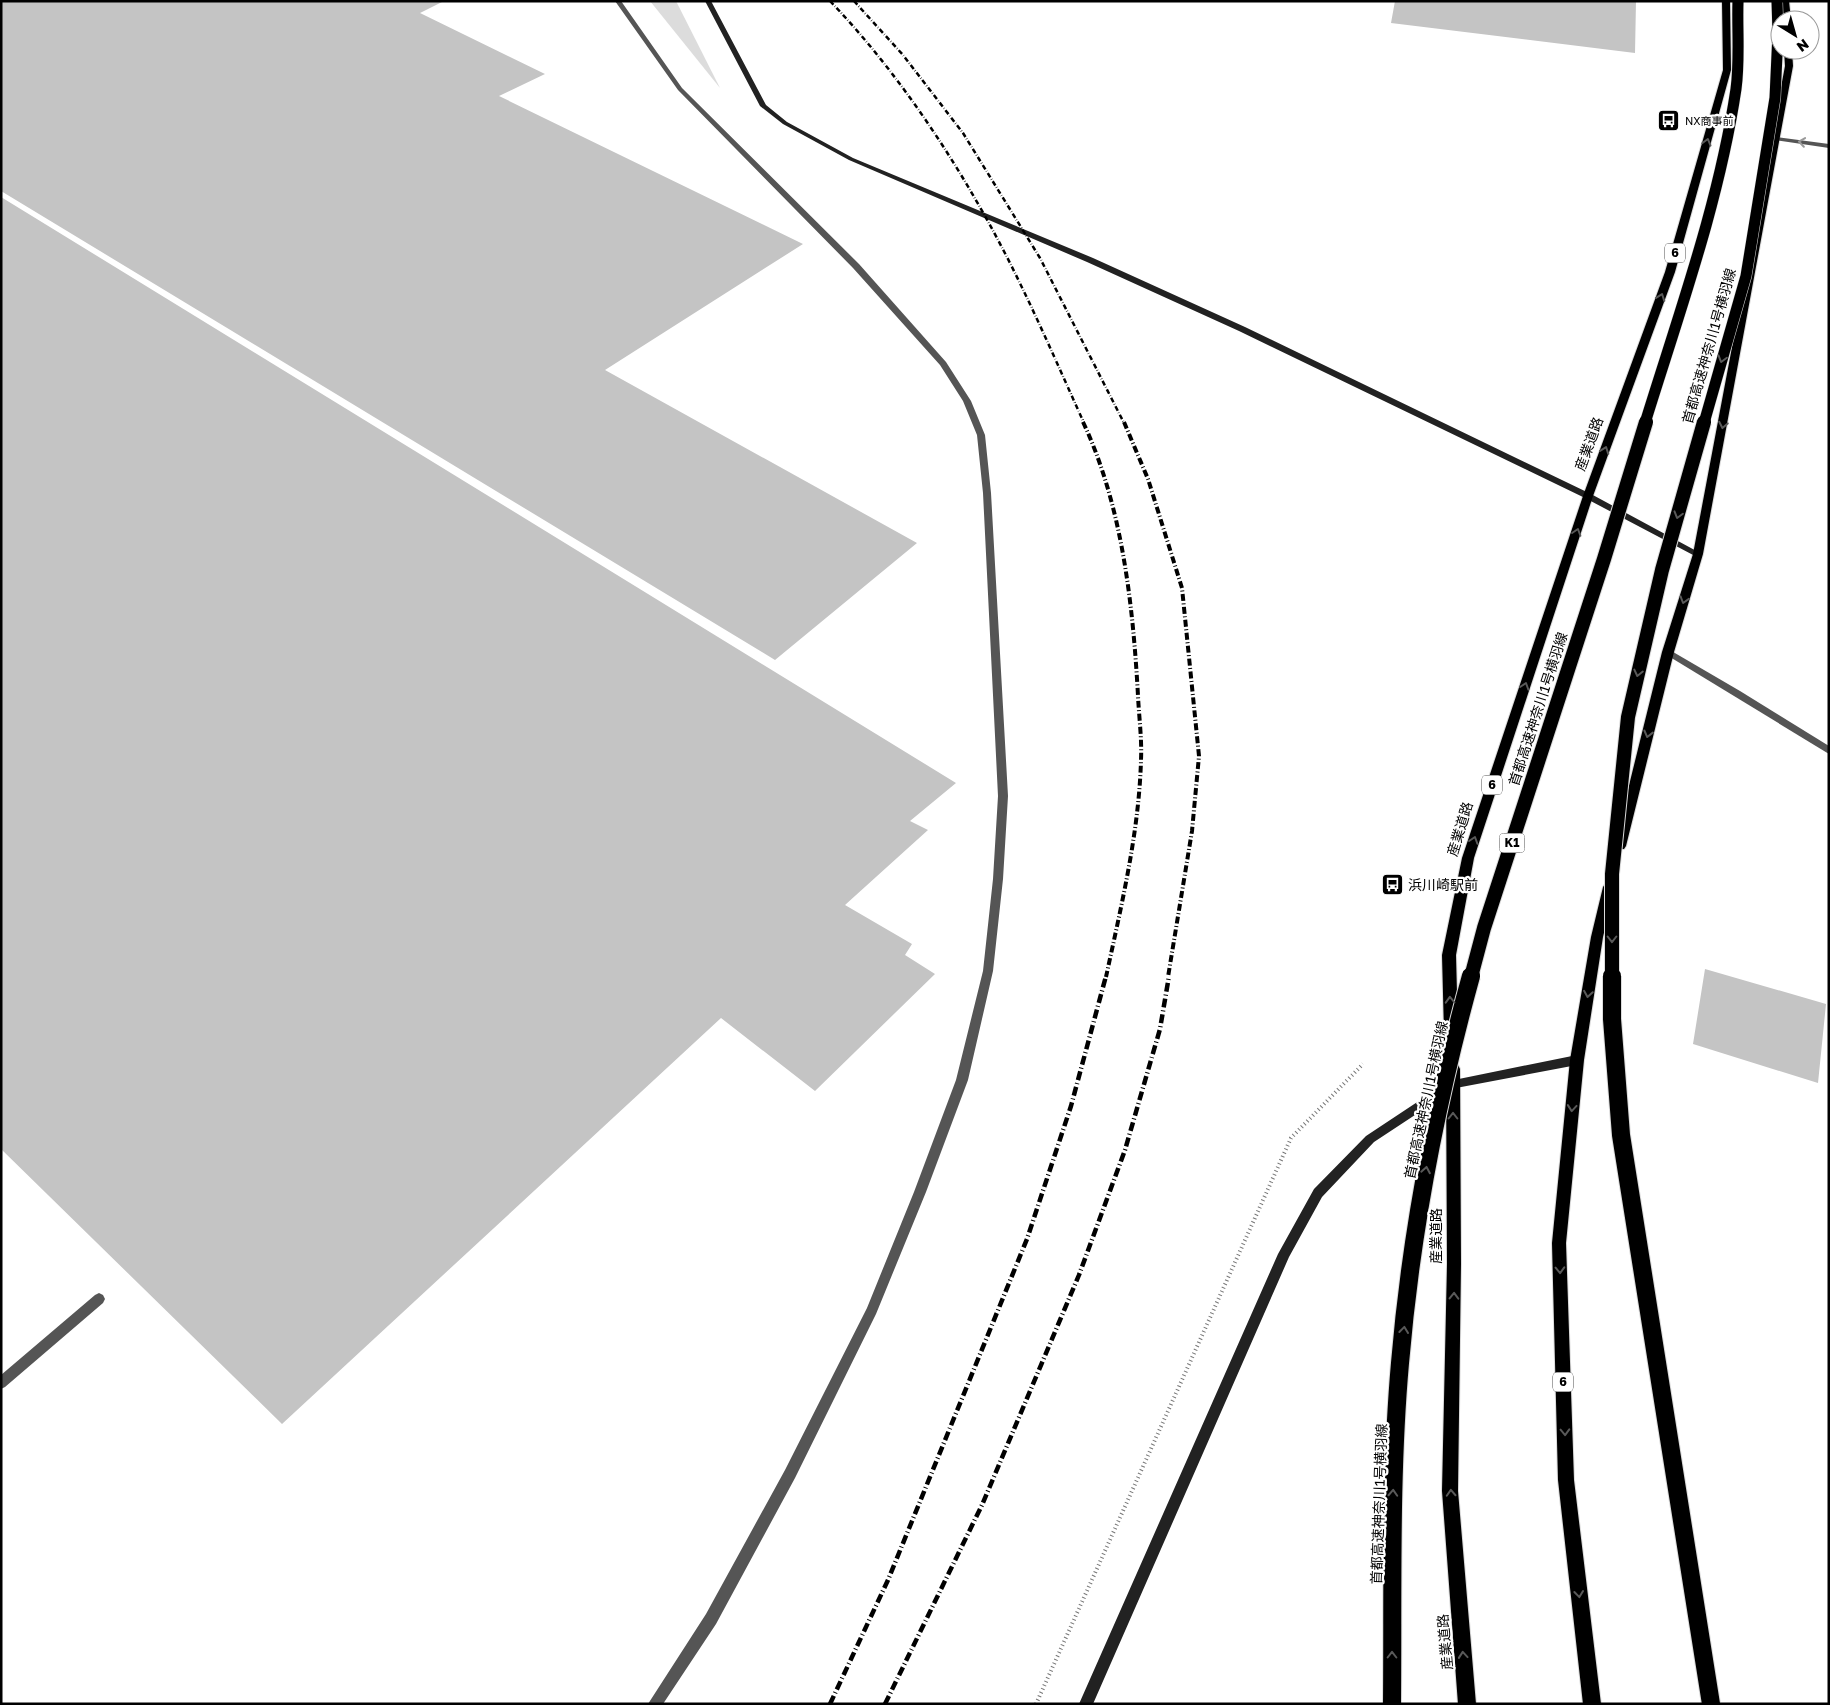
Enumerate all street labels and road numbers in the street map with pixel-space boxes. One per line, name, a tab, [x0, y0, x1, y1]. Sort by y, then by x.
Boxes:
road number: 6	[1665, 244, 1685, 262]
street label: 首都高速神奈川1号横羽線	[1678, 266, 1739, 425]
street label: 産業道路	[1571, 415, 1606, 473]
street label: 首都高速神奈川1号横羽線	[1505, 630, 1570, 788]
road number: 6	[1482, 776, 1502, 794]
street label: 産業道路	[1443, 800, 1476, 858]
road number: K1	[1500, 834, 1524, 852]
street label: 首都高速神奈川1号横羽線	[1400, 1019, 1451, 1180]
street label: 産業道路	[1427, 1208, 1444, 1264]
road number: 6	[1553, 1372, 1573, 1391]
street label: 首都高速神奈川1号横羽線	[1367, 1423, 1390, 1585]
street label: 産業道路	[1434, 1613, 1455, 1671]

